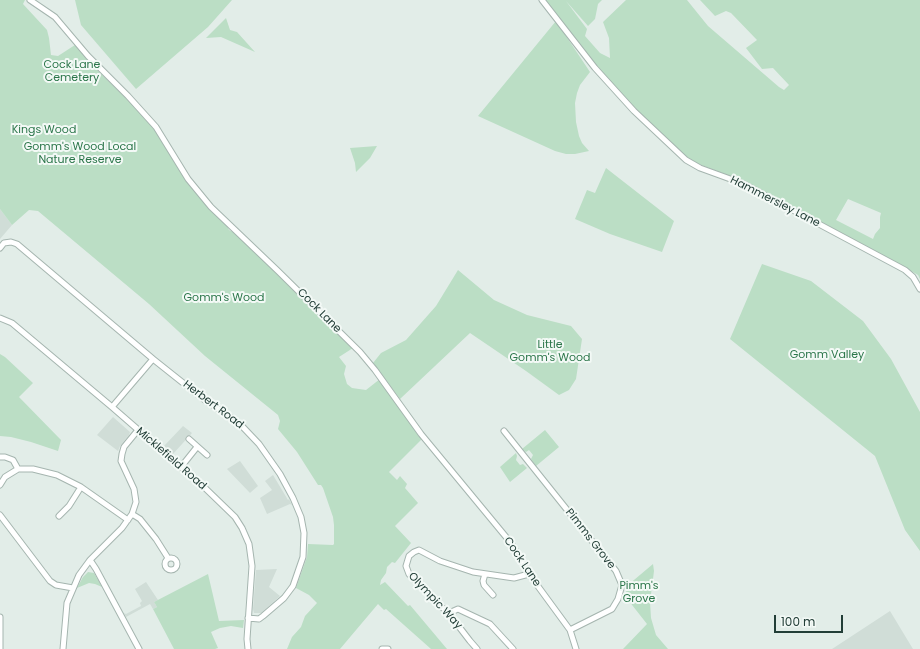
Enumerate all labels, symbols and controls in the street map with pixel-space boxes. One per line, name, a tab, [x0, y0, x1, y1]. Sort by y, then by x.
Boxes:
park label: Cock Lane Cemetery	[44, 58, 100, 84]
park label: Kings Wood	[12, 123, 76, 137]
park label: Gomm's Wood Local Nature Reserve	[24, 140, 136, 166]
street label: Hammersley Lane	[728, 174, 822, 230]
street label: Cock Lane	[294, 286, 344, 336]
park label: Gomm's Wood	[184, 291, 264, 305]
park label: Little Gomm's Wood	[510, 338, 590, 364]
park label: Gomm Valley	[790, 348, 864, 362]
street label: Herbert Road	[180, 378, 246, 432]
street label: Micklefield Road	[133, 425, 209, 493]
street label: Pimms Grove	[562, 506, 618, 572]
street label: Cock Lane	[501, 535, 543, 589]
street label: Olympic Way	[405, 570, 465, 632]
park label: Pimm's Grove	[619, 579, 659, 605]
scale bar	[776, 607, 845, 633]
text: 100 m	[781, 613, 815, 630]

